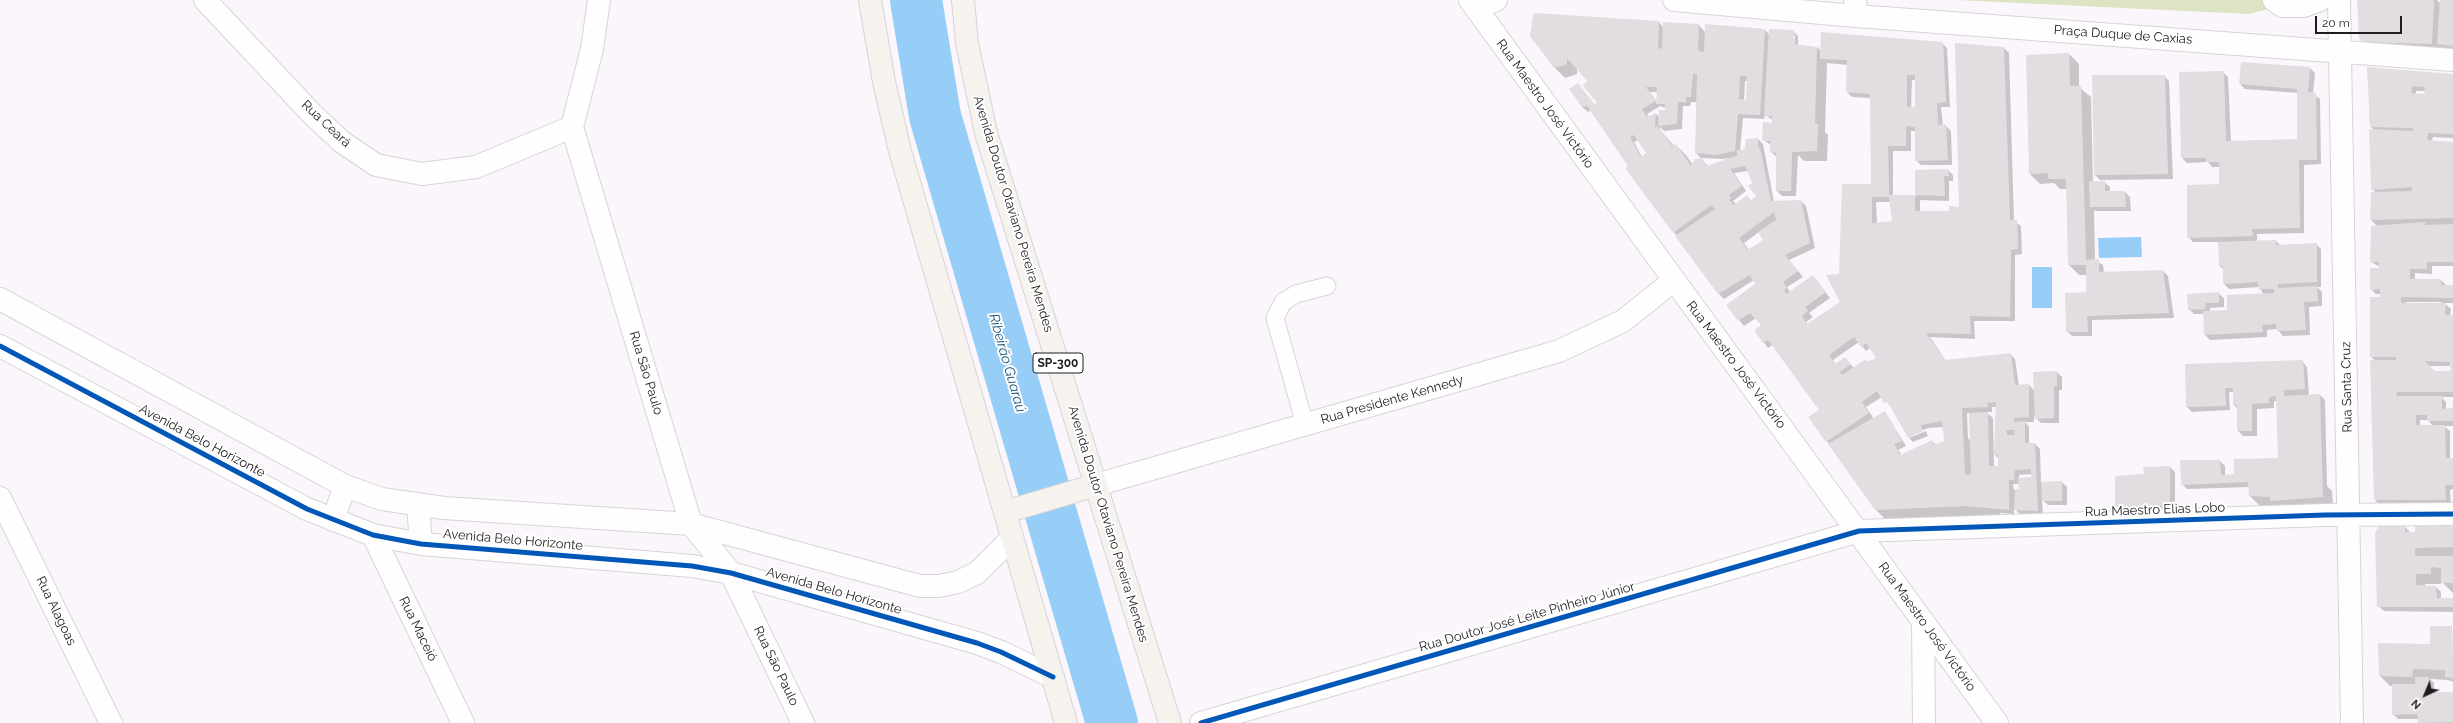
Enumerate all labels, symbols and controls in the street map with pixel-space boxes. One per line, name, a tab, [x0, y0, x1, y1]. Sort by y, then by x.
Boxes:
scale bar	[2317, 8, 2404, 34]
text: 20 m	[2322, 16, 2350, 30]
street label: Praça Duque de Caxias	[2053, 22, 2193, 48]
street label: Rua Maestro José Victório	[1493, 36, 1597, 172]
street label: Avenida Doutor Otaviano Pereira Mendes	[970, 94, 1056, 334]
street label: Rua Ceará	[298, 97, 354, 151]
street label: Rua Maestro José Victório	[1683, 298, 1789, 432]
water label: Ribeirão Guaraú	[985, 312, 1029, 414]
street label: Rua São Paulo	[626, 329, 666, 417]
street label: Rua Santa Cruz	[2338, 341, 2356, 433]
road number: SP-300	[1033, 353, 1083, 373]
street label: Rua Presidente Kennedy	[1319, 372, 1465, 428]
street label: Avenida Belo Horizonte	[136, 401, 268, 481]
street label: Avenida Doutor Otaviano Pereira Mendes	[1065, 404, 1151, 644]
street label: Rua Maestro Elias Lobo	[2085, 500, 2225, 520]
street label: Avenida Belo Horizonte	[442, 526, 584, 554]
street label: Rua Maestro José Victório	[1875, 559, 1979, 695]
street label: Avenida Belo Horizonte	[764, 564, 904, 618]
street label: Rua Alagoas	[33, 574, 79, 648]
street label: Rua Doutor José Leite Pinheiro Júnior	[1417, 579, 1637, 655]
street label: Rua Maceió	[396, 594, 440, 664]
street label: Rua São Paulo	[750, 624, 802, 708]
north arrow	[2405, 675, 2445, 715]
text: N	[2409, 696, 2424, 712]

